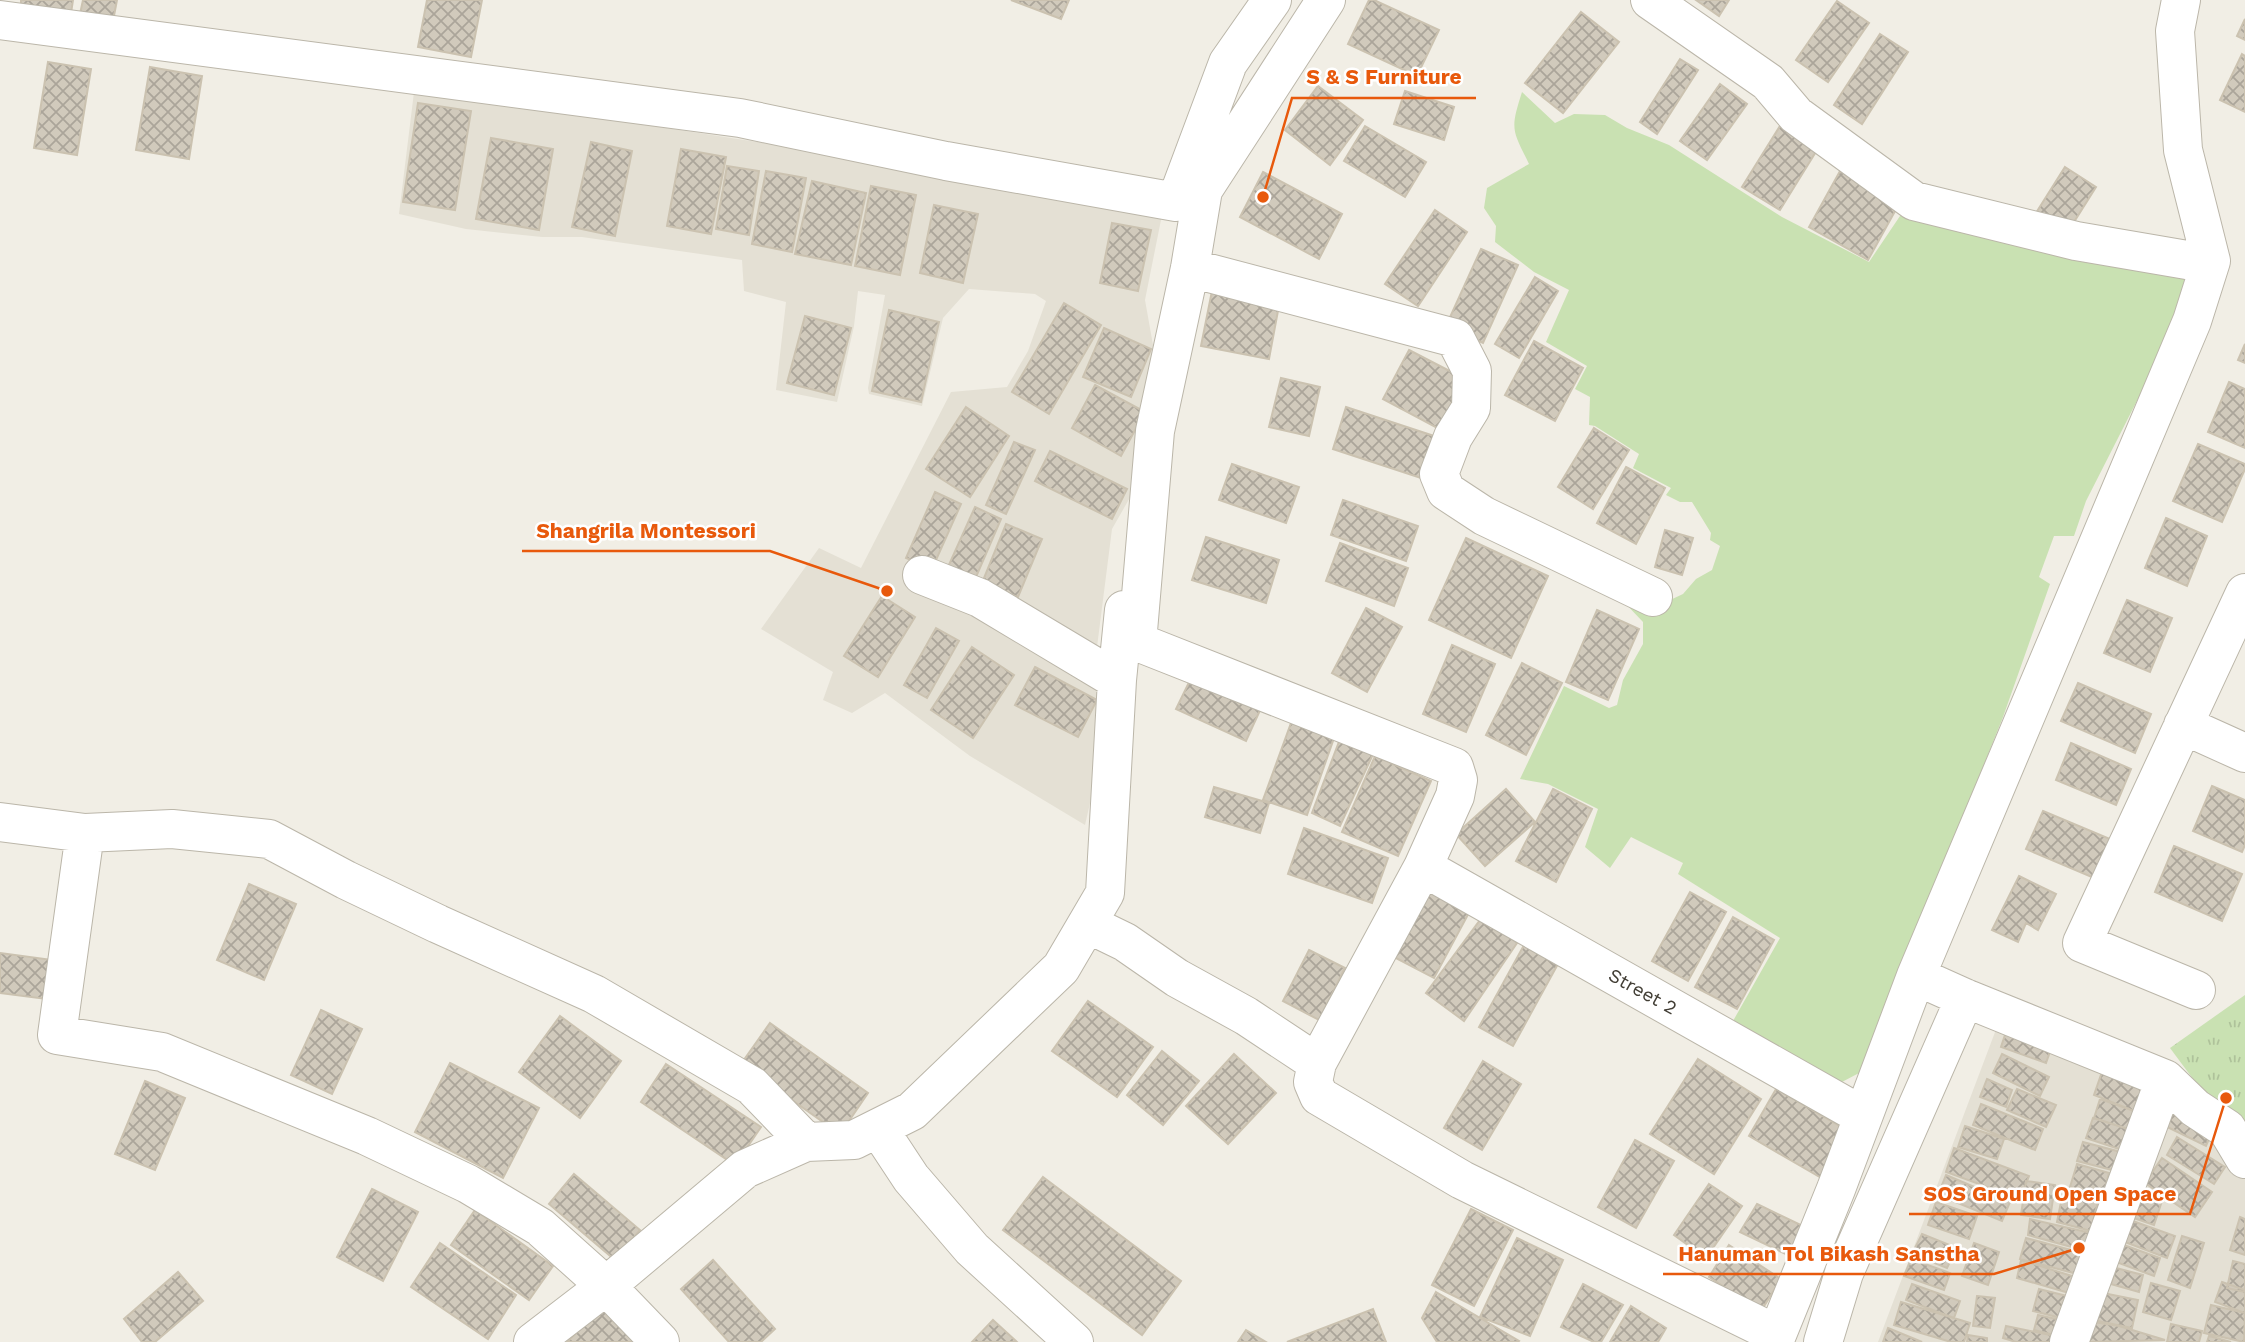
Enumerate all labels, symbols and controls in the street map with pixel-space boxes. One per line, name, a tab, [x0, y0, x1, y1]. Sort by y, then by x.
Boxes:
callout: S & S Furniture	[1292, 56, 1476, 98]
text: S & S Furniture	[1306, 64, 1462, 89]
callout: Shangrila Montessori	[522, 509, 770, 551]
text: Shangrila Montessori	[536, 518, 756, 543]
street label: Street 2	[1604, 963, 1681, 1020]
callout: SOS Ground Open Space	[1909, 1172, 2190, 1214]
text: SOS Ground Open Space	[1924, 1181, 2176, 1206]
callout: Hanuman Tol Bikash Sanstha	[1663, 1232, 1994, 1274]
text: Hanuman Tol Bikash Sanstha	[1678, 1241, 1981, 1266]

